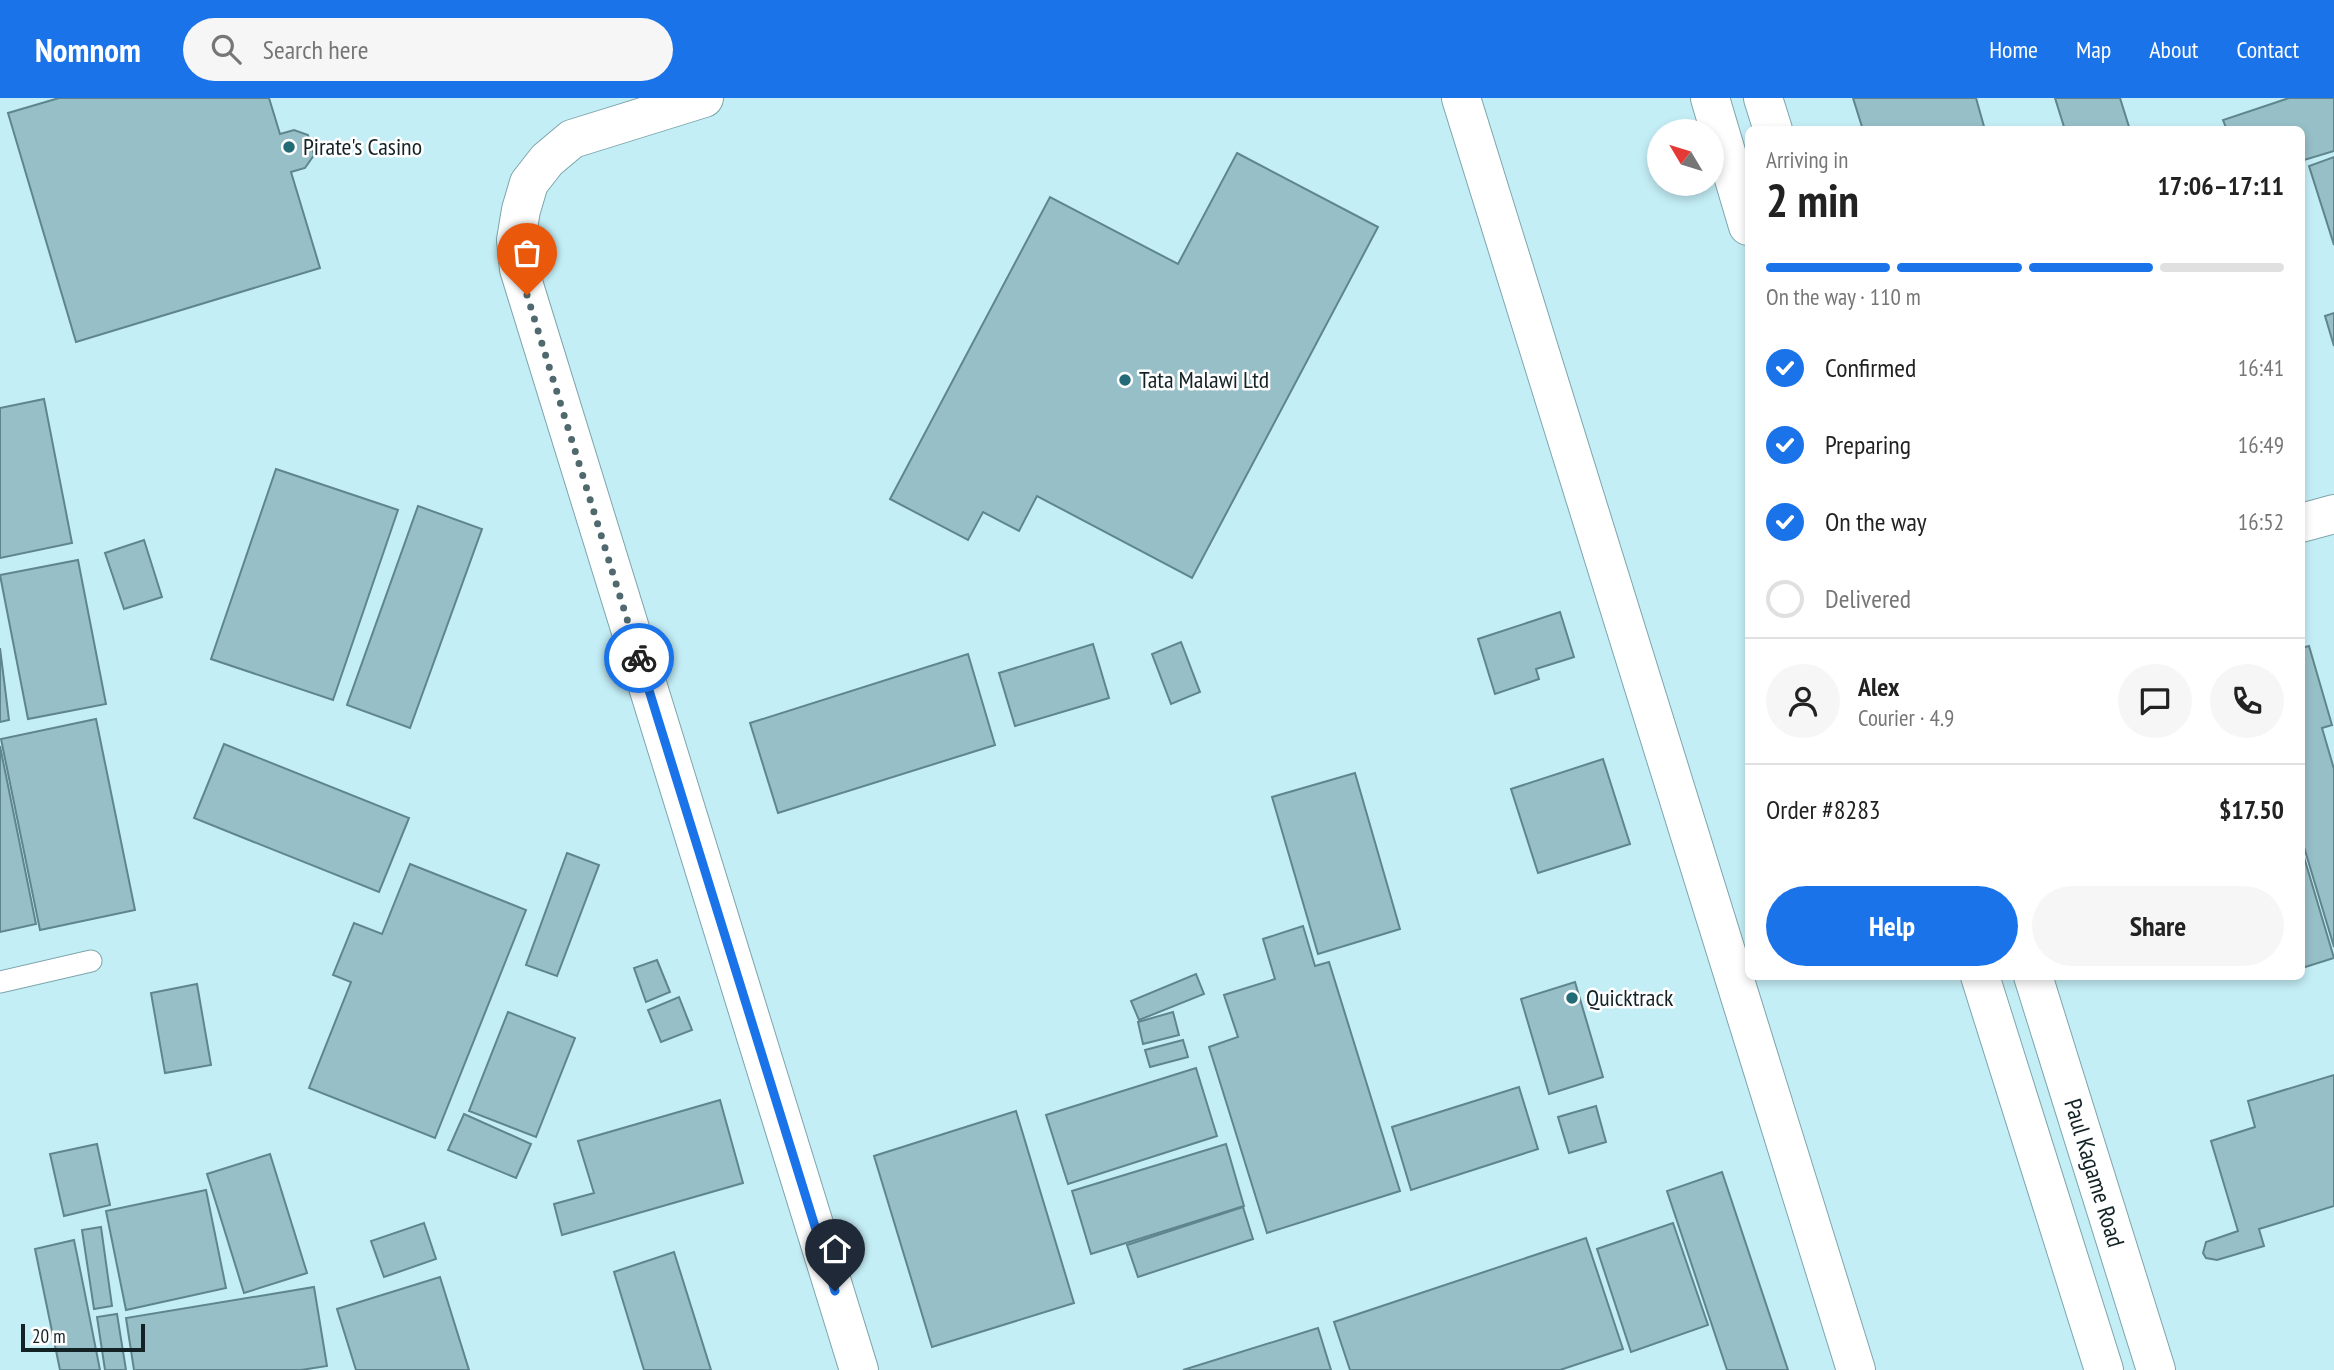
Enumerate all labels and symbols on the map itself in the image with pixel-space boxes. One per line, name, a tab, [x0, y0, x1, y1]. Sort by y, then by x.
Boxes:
north arrow	[1647, 119, 1724, 196]
place label: Pirate's Casino	[303, 131, 422, 162]
marker: Pirate's Casino	[281, 139, 297, 155]
pin	[497, 223, 557, 295]
place label: Tata Malawi Ltd	[1139, 364, 1269, 395]
marker: Tata Malawi Ltd	[1117, 372, 1133, 388]
courier	[604, 623, 674, 693]
place label: Quicktrack	[1586, 982, 1674, 1013]
marker: Quicktrack	[1564, 990, 1580, 1006]
street label: Paul Kagame Road	[2057, 1095, 2132, 1251]
pin	[805, 1219, 865, 1291]
scale bar	[21, 1321, 145, 1353]

